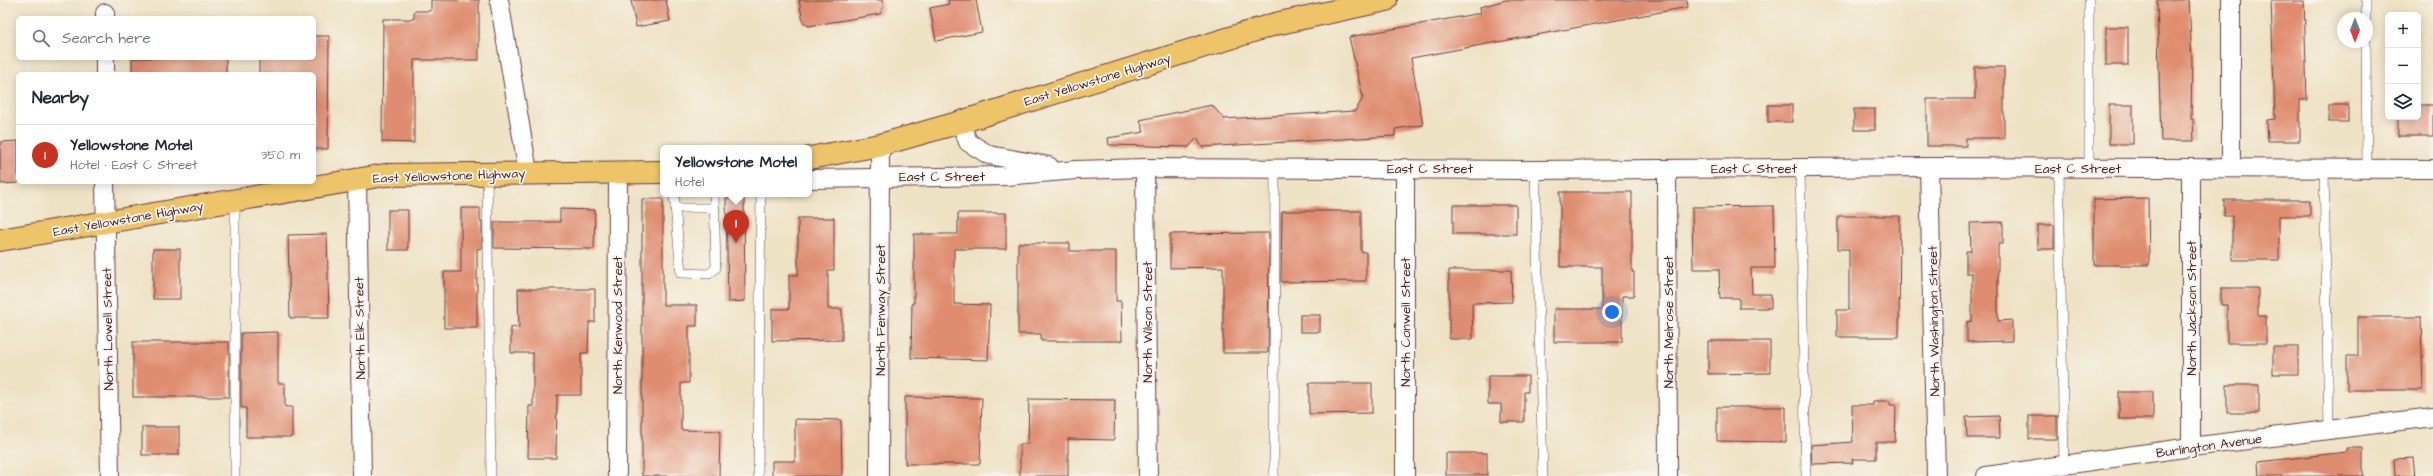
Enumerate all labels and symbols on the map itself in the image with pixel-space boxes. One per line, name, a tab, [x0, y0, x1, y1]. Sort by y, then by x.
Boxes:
north arrow	[2337, 12, 2373, 48]
street label: East Yellowstone Highway	[1022, 49, 1173, 112]
street label: East C Street	[1387, 160, 1474, 178]
street label: East C Street	[1711, 160, 1798, 178]
street label: East C Street	[2035, 160, 2122, 178]
street label: East Yellowstone Highway	[373, 164, 525, 189]
street label: East C Street	[899, 168, 986, 186]
street label: East Yellowstone Highway	[52, 197, 205, 242]
pin: 1	[723, 210, 749, 243]
street label: North Jackson Street	[2183, 240, 2201, 375]
street label: North Fenway Street	[872, 243, 891, 376]
street label: North Washington Street	[1924, 245, 1945, 397]
street label: North Kenwood Street	[609, 255, 627, 394]
street label: North Melrose Street	[1660, 255, 1678, 388]
street label: North Conwell Street	[1397, 257, 1415, 387]
street label: North Wilson Street	[1139, 261, 1157, 383]
street label: North Lowell Street	[98, 267, 118, 391]
street label: North Elk Street	[350, 276, 370, 379]
your location	[1602, 302, 1622, 322]
street label: Burlington Avenue	[2155, 430, 2263, 463]

